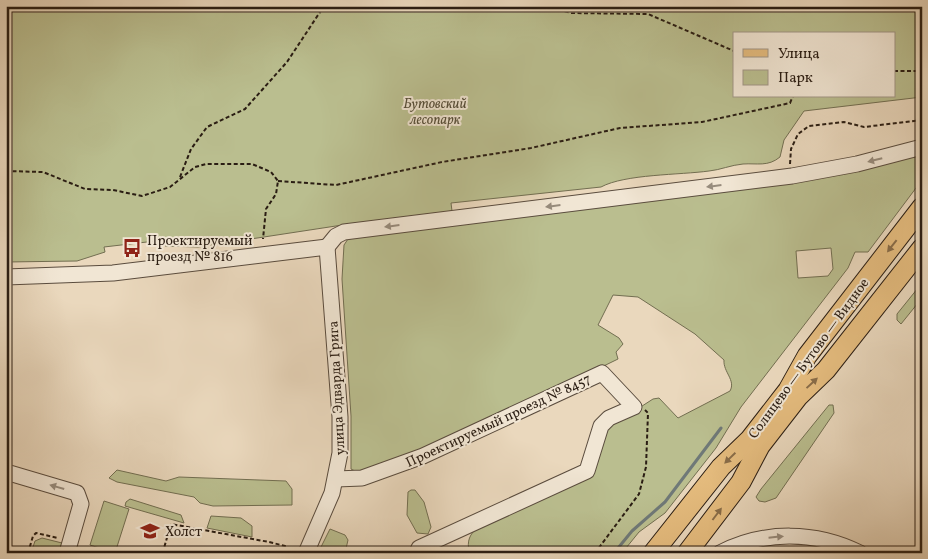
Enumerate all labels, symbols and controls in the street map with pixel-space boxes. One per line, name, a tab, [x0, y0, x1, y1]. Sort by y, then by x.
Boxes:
legend	[733, 32, 896, 98]
text: Улица	[778, 44, 820, 65]
text: Парк	[778, 68, 813, 89]
park label: Бутовский лесопарк	[403, 95, 467, 130]
one-way arrow	[867, 156, 882, 164]
one-way arrow	[706, 182, 722, 190]
one-way arrow	[545, 202, 561, 210]
one-way arrow	[384, 222, 400, 230]
place label: Проектируемый проезд № 816	[147, 232, 253, 267]
bus stop icon: Проектируемый проезд № 816	[121, 237, 143, 259]
one-way arrow	[887, 239, 897, 253]
street label: Солнцево — Бутово — Видное	[744, 274, 874, 443]
street label: улица Эдварда Грига	[324, 320, 351, 456]
street label: Проектируемый проезд № 8457	[403, 370, 595, 473]
one-way arrow	[806, 377, 818, 389]
one-way arrow	[724, 452, 736, 464]
one-way arrow	[49, 482, 64, 490]
one-way arrow	[711, 508, 722, 521]
school or university icon: Холст	[139, 520, 161, 542]
place label: Холст	[165, 523, 202, 542]
one-way arrow	[768, 533, 784, 541]

